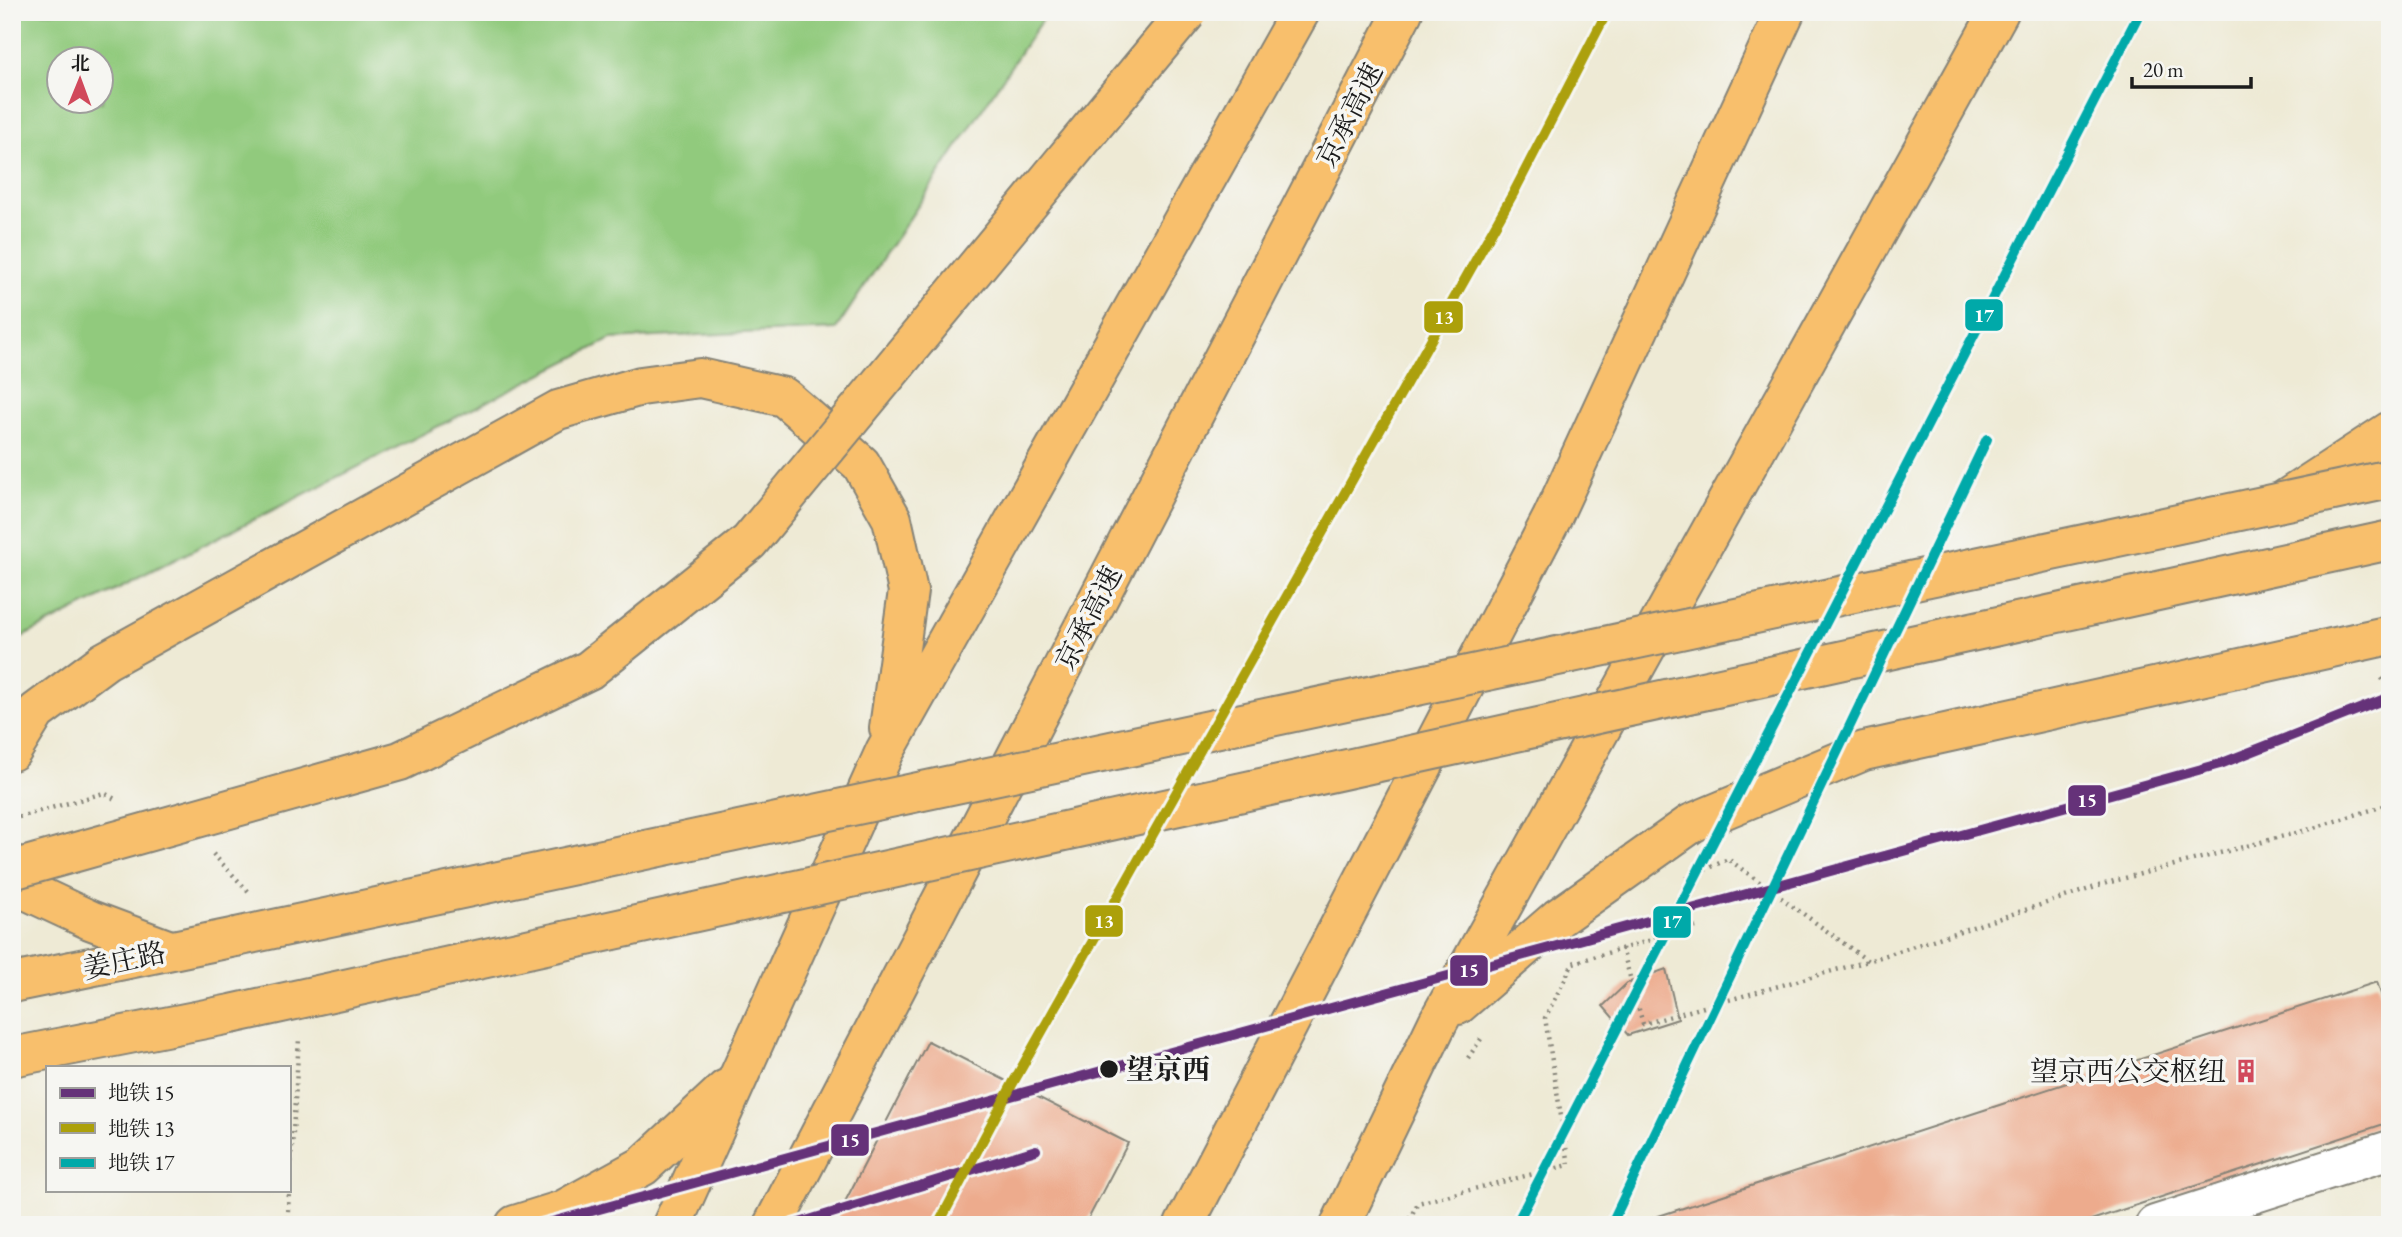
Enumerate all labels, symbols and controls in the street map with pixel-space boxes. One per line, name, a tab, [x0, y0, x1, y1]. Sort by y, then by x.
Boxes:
north arrow	[46, 46, 116, 116]
scale bar	[2132, 46, 2252, 90]
text: 北	[71, 51, 90, 76]
text: 20 m	[2143, 56, 2184, 83]
street label: 京承高速	[1308, 57, 1390, 173]
line badge: 17	[1964, 298, 2004, 332]
line badge: 13	[1423, 300, 1464, 334]
text: 17	[1974, 303, 1995, 328]
text: 13	[1434, 305, 1454, 330]
street label: 京承高速	[1047, 560, 1129, 676]
line badge: 15	[2067, 784, 2107, 817]
text: 15	[2077, 788, 2097, 813]
line badge: 13	[1084, 904, 1124, 938]
line badge: 17	[1652, 905, 1692, 939]
text: 13	[1094, 909, 1114, 934]
text: 17	[1662, 909, 1683, 934]
street label: 姜庄路	[79, 934, 169, 986]
line badge: 15	[1449, 954, 1489, 987]
text: 15	[1459, 958, 1479, 983]
place label: 望京西	[1126, 1051, 1210, 1087]
place label: 望京西公交枢纽	[2030, 1053, 2226, 1089]
building icon: 望京西公交枢纽	[2232, 1057, 2260, 1085]
marker: 望京西	[1098, 1058, 1120, 1080]
legend	[46, 1066, 290, 1192]
text: 地铁 15	[108, 1079, 174, 1106]
text: 地铁 13	[108, 1115, 174, 1142]
line badge: 15	[830, 1123, 870, 1157]
text: 15	[840, 1128, 860, 1153]
text: 地铁 17	[108, 1149, 175, 1176]

